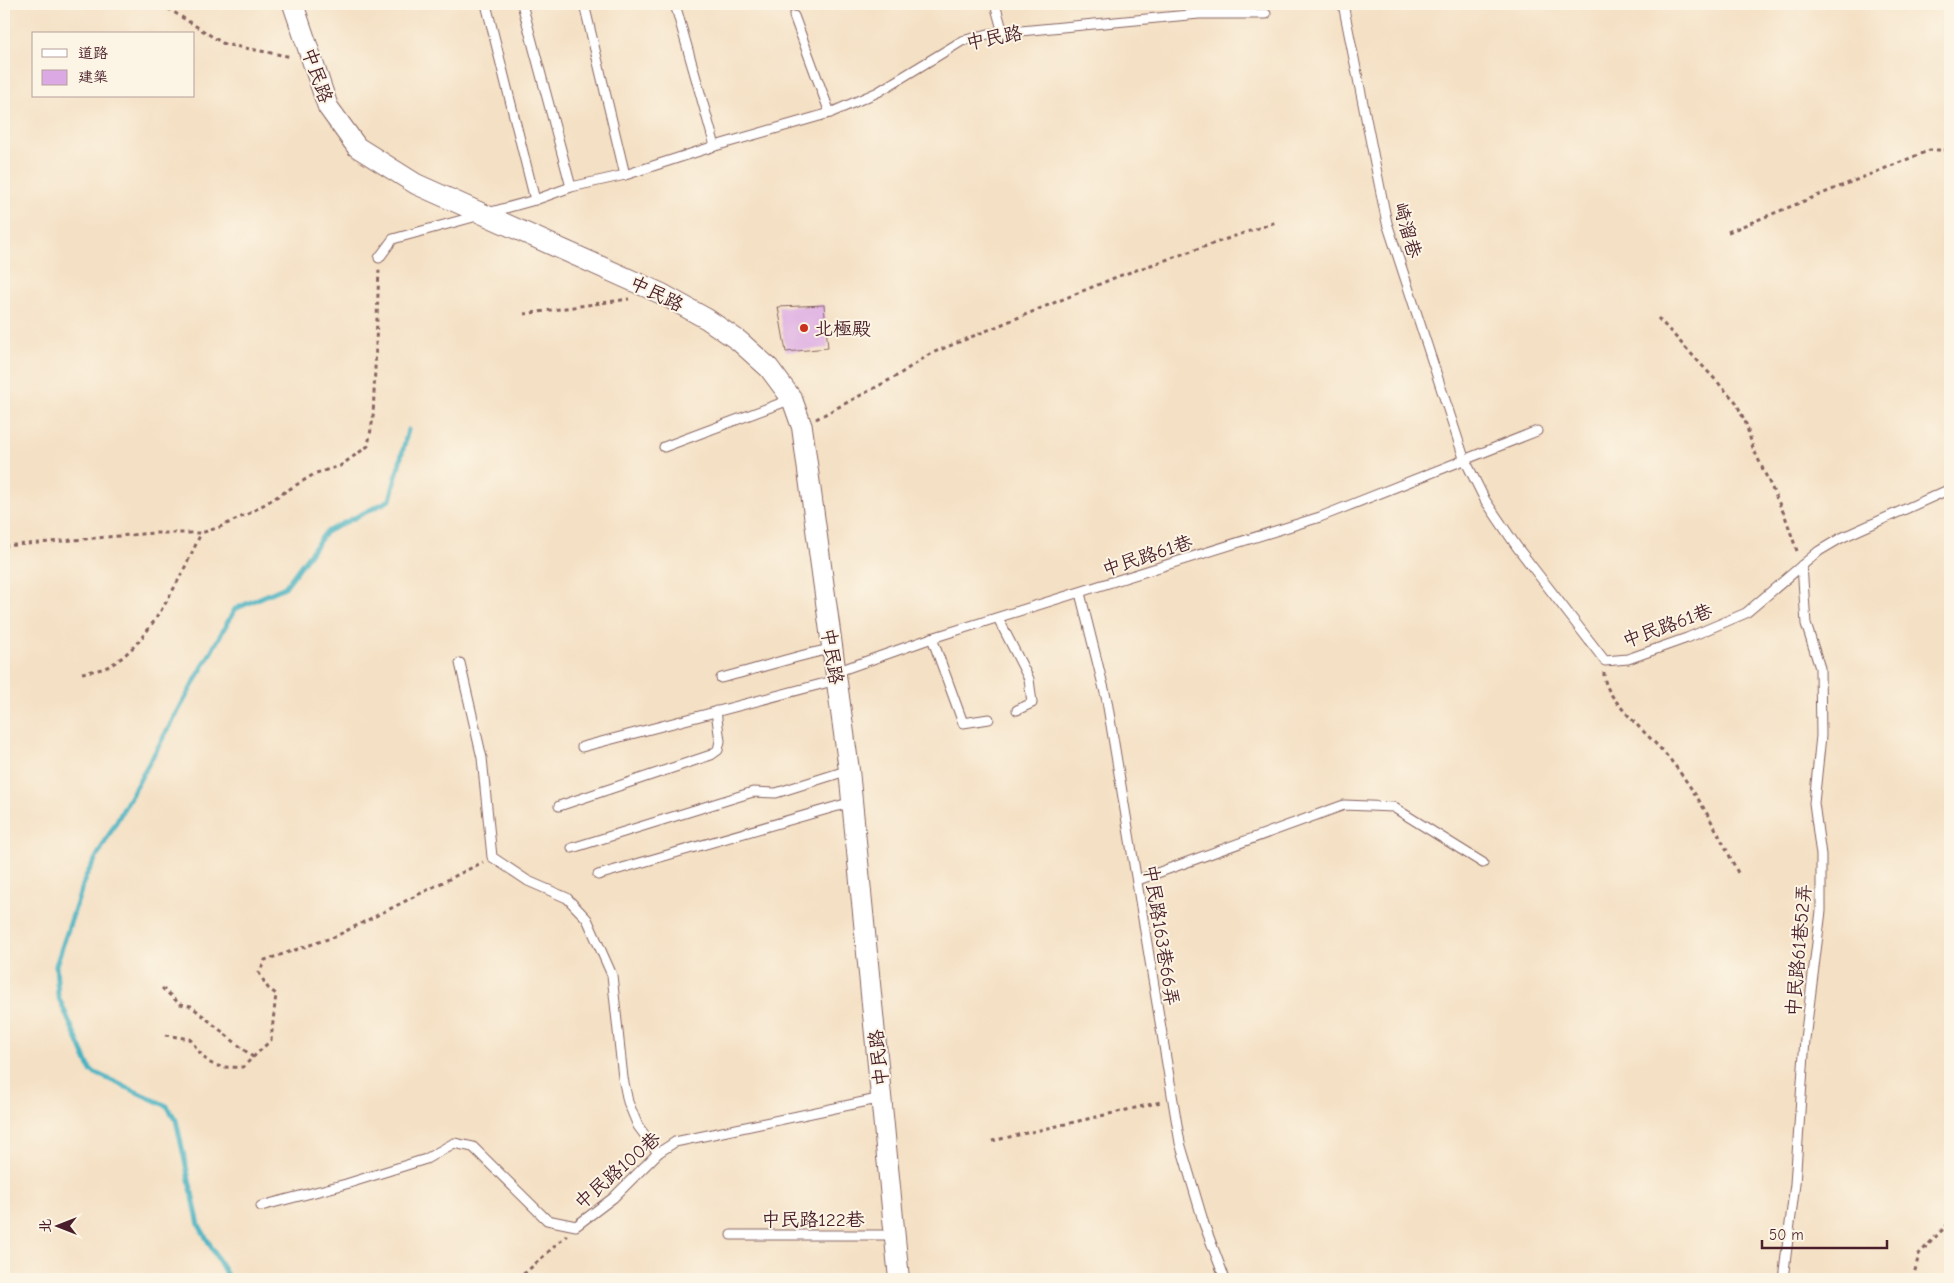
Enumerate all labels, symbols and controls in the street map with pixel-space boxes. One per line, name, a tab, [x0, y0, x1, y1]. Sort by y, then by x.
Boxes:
street label: 中民路	[964, 22, 1024, 54]
legend	[32, 32, 195, 98]
text: 道路	[78, 44, 108, 62]
street label: 中民路	[297, 45, 337, 106]
text: 建築	[78, 68, 108, 86]
street label: 崎溜巷	[1389, 200, 1425, 261]
street label: 中民路	[626, 272, 687, 316]
place label: 北極殿	[814, 318, 871, 340]
marker: 北極殿	[798, 322, 810, 334]
street label: 中民路61巷	[1099, 531, 1195, 581]
street label: 中民路61巷	[1619, 600, 1715, 652]
street label: 中民路	[817, 626, 847, 686]
street label: 中民路163巷66弄	[1139, 863, 1183, 1008]
street label: 中民路61巷52弄	[1782, 883, 1816, 1017]
street label: 中民路	[865, 1028, 893, 1087]
street label: 中民路100巷	[570, 1127, 665, 1214]
north arrow	[32, 1200, 82, 1250]
street label: 中民路122巷	[761, 1209, 865, 1231]
scale bar	[1762, 1218, 1886, 1250]
text: 北	[37, 1219, 54, 1233]
text: 50 m	[1769, 1226, 1804, 1244]

